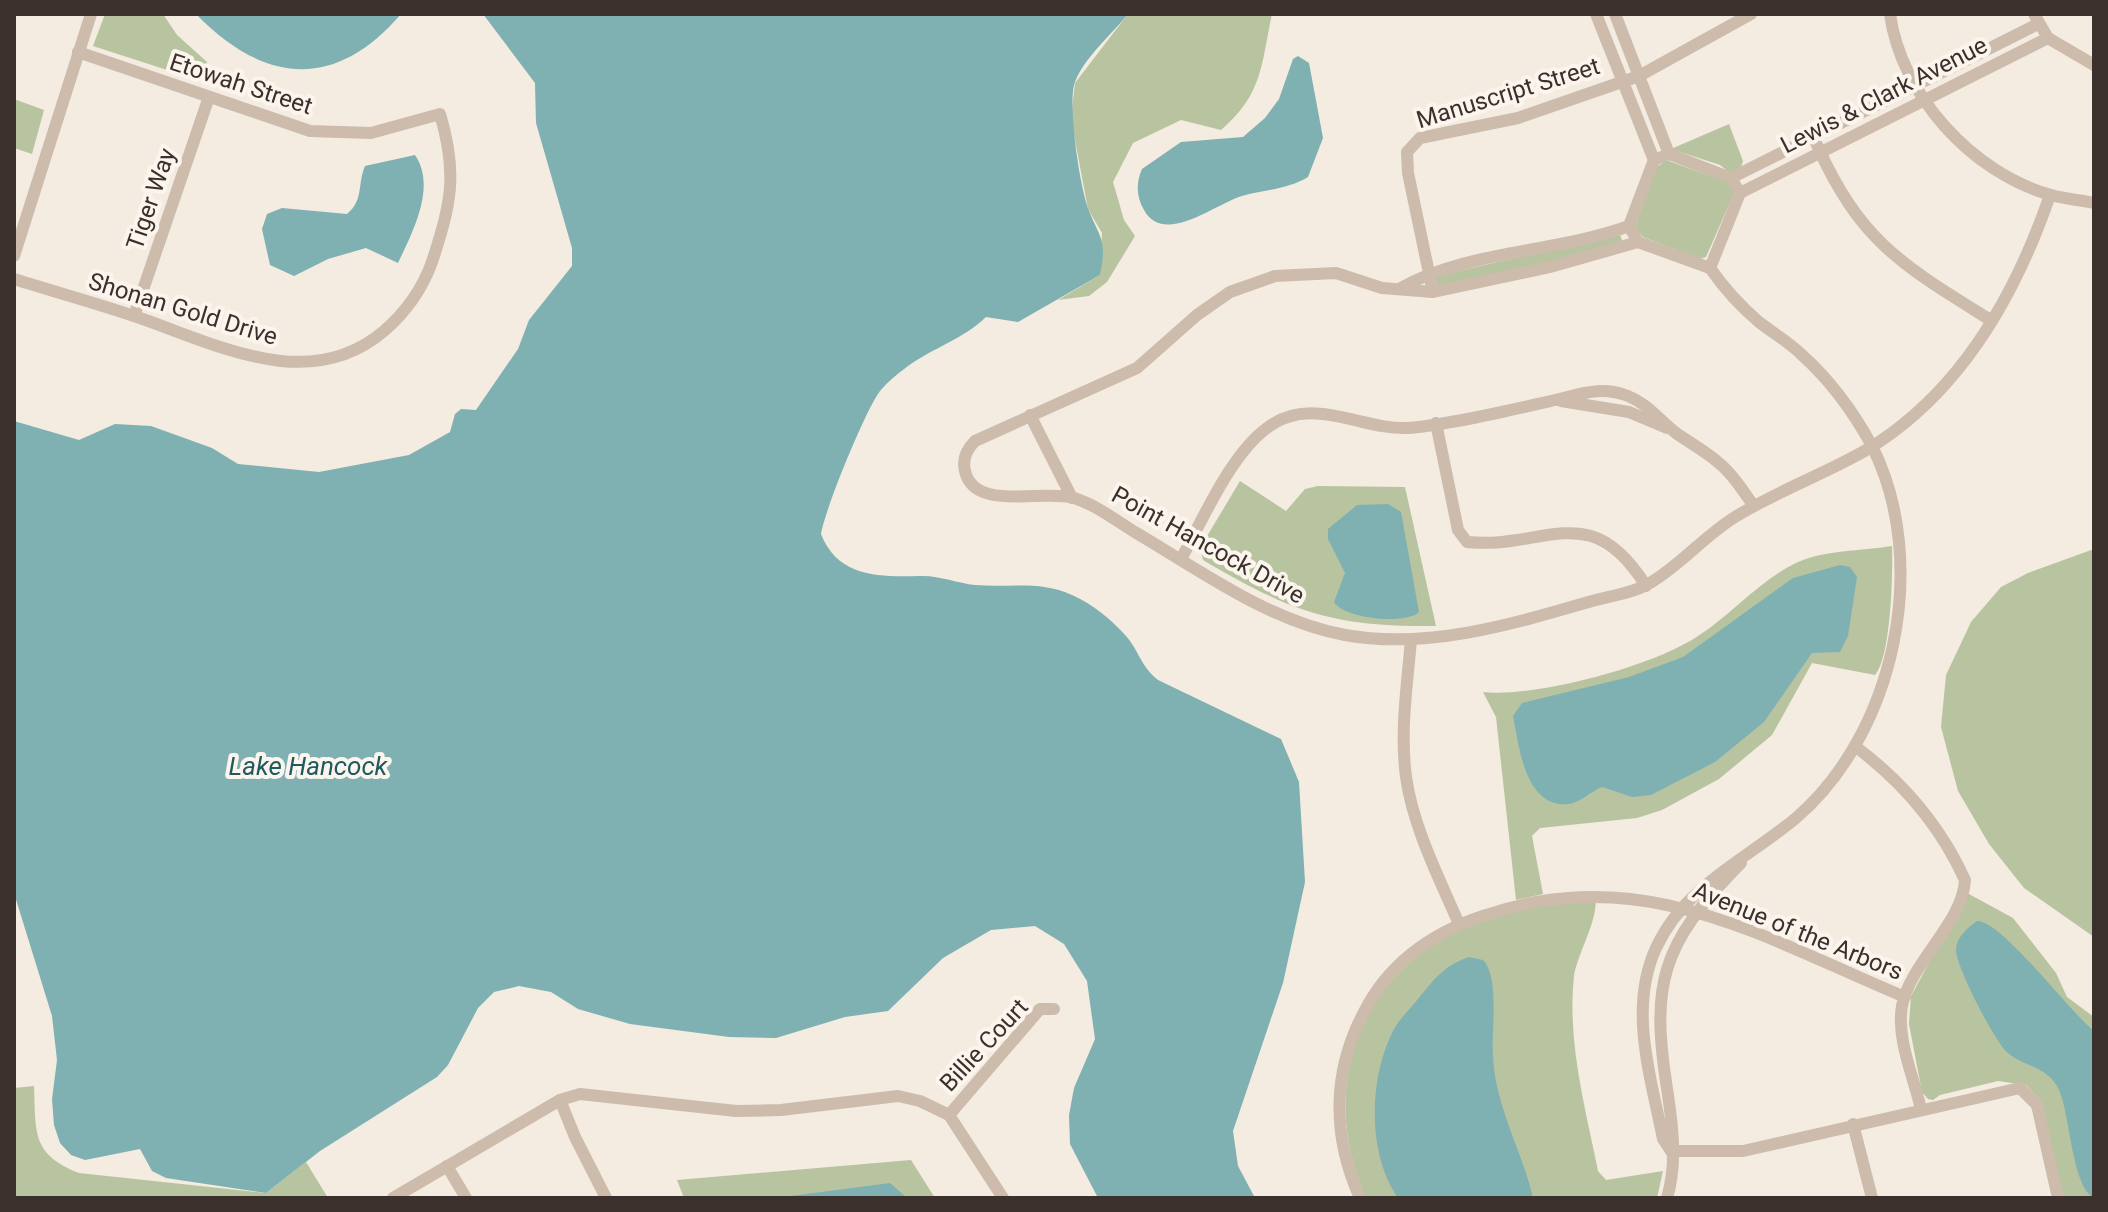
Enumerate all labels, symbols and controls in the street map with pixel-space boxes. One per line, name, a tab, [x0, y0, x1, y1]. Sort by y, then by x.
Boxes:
street label: Lewis & Clark Avenue	[1776, 31, 1992, 159]
street label: Etowah Street	[166, 48, 316, 120]
street label: Manuscript Street	[1413, 52, 1603, 134]
street label: Tiger Way	[121, 144, 182, 253]
street label: Shonan Gold Drive	[85, 267, 281, 351]
street label: Point Hancock Drive	[1107, 480, 1309, 610]
water label: Lake Hancock	[229, 751, 389, 781]
street label: Avenue of the Arbors	[1689, 876, 1907, 986]
street label: Billie Court	[934, 993, 1034, 1097]

